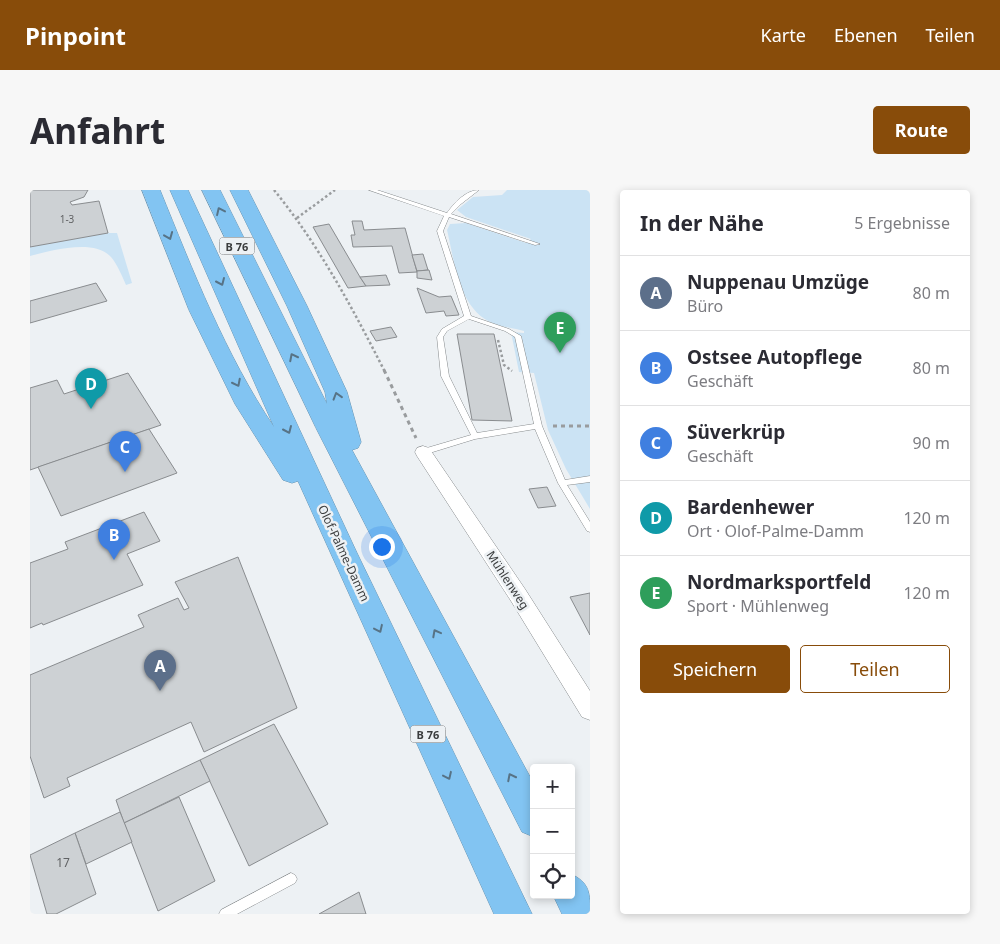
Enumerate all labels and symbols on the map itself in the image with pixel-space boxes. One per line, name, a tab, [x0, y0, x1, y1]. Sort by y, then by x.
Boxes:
one-way arrow	[216, 207, 227, 216]
house number: 1-3	[60, 212, 75, 226]
one-way arrow	[163, 231, 173, 240]
road number: B 76	[220, 238, 254, 254]
one-way arrow	[214, 277, 225, 286]
pin: E	[544, 312, 576, 353]
one-way arrow	[289, 353, 299, 362]
pin: D	[75, 368, 107, 409]
one-way arrow	[231, 378, 241, 387]
one-way arrow	[332, 393, 342, 401]
one-way arrow	[281, 425, 292, 434]
pin: C	[109, 431, 141, 472]
street label: Olof-Palme-Damm	[314, 502, 374, 604]
pin: B	[98, 519, 130, 560]
your location	[369, 534, 395, 560]
street label: Mühlenweg	[483, 547, 533, 613]
one-way arrow	[373, 624, 383, 633]
one-way arrow	[432, 629, 442, 638]
pin: A	[144, 650, 176, 691]
road number: B 76	[410, 726, 446, 742]
one-way arrow	[442, 771, 452, 780]
one-way arrow	[507, 773, 517, 782]
house number: 17	[56, 854, 70, 871]

